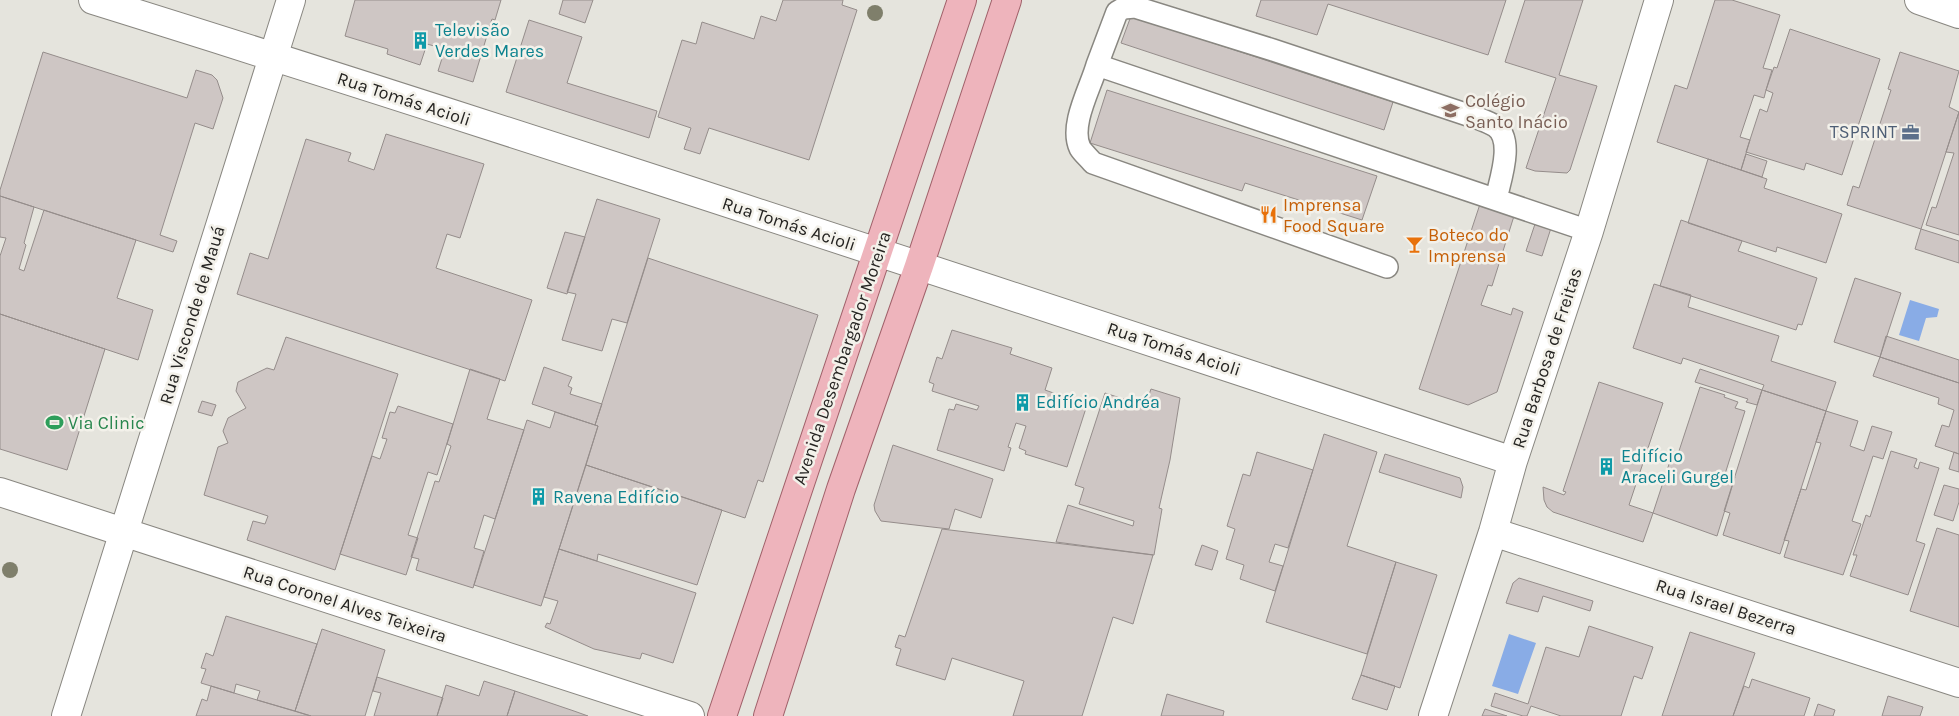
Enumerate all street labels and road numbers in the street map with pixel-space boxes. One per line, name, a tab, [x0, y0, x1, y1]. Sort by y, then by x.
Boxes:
street label: Rua Tomás Acioli	[334, 67, 474, 131]
street label: Rua Tomás Acioli	[719, 192, 859, 256]
street label: Rua Visconde de Mauá	[154, 223, 230, 407]
street label: Avenida Desembargador Moreira	[788, 228, 896, 488]
street label: Rua Barbosa de Freitas	[1507, 265, 1587, 451]
street label: Rua Tomás Acioli	[1104, 317, 1244, 381]
street label: Rua Coronel Alves Teixeira	[240, 561, 450, 647]
street label: Rua Israel Bezerra	[1653, 574, 1799, 640]

